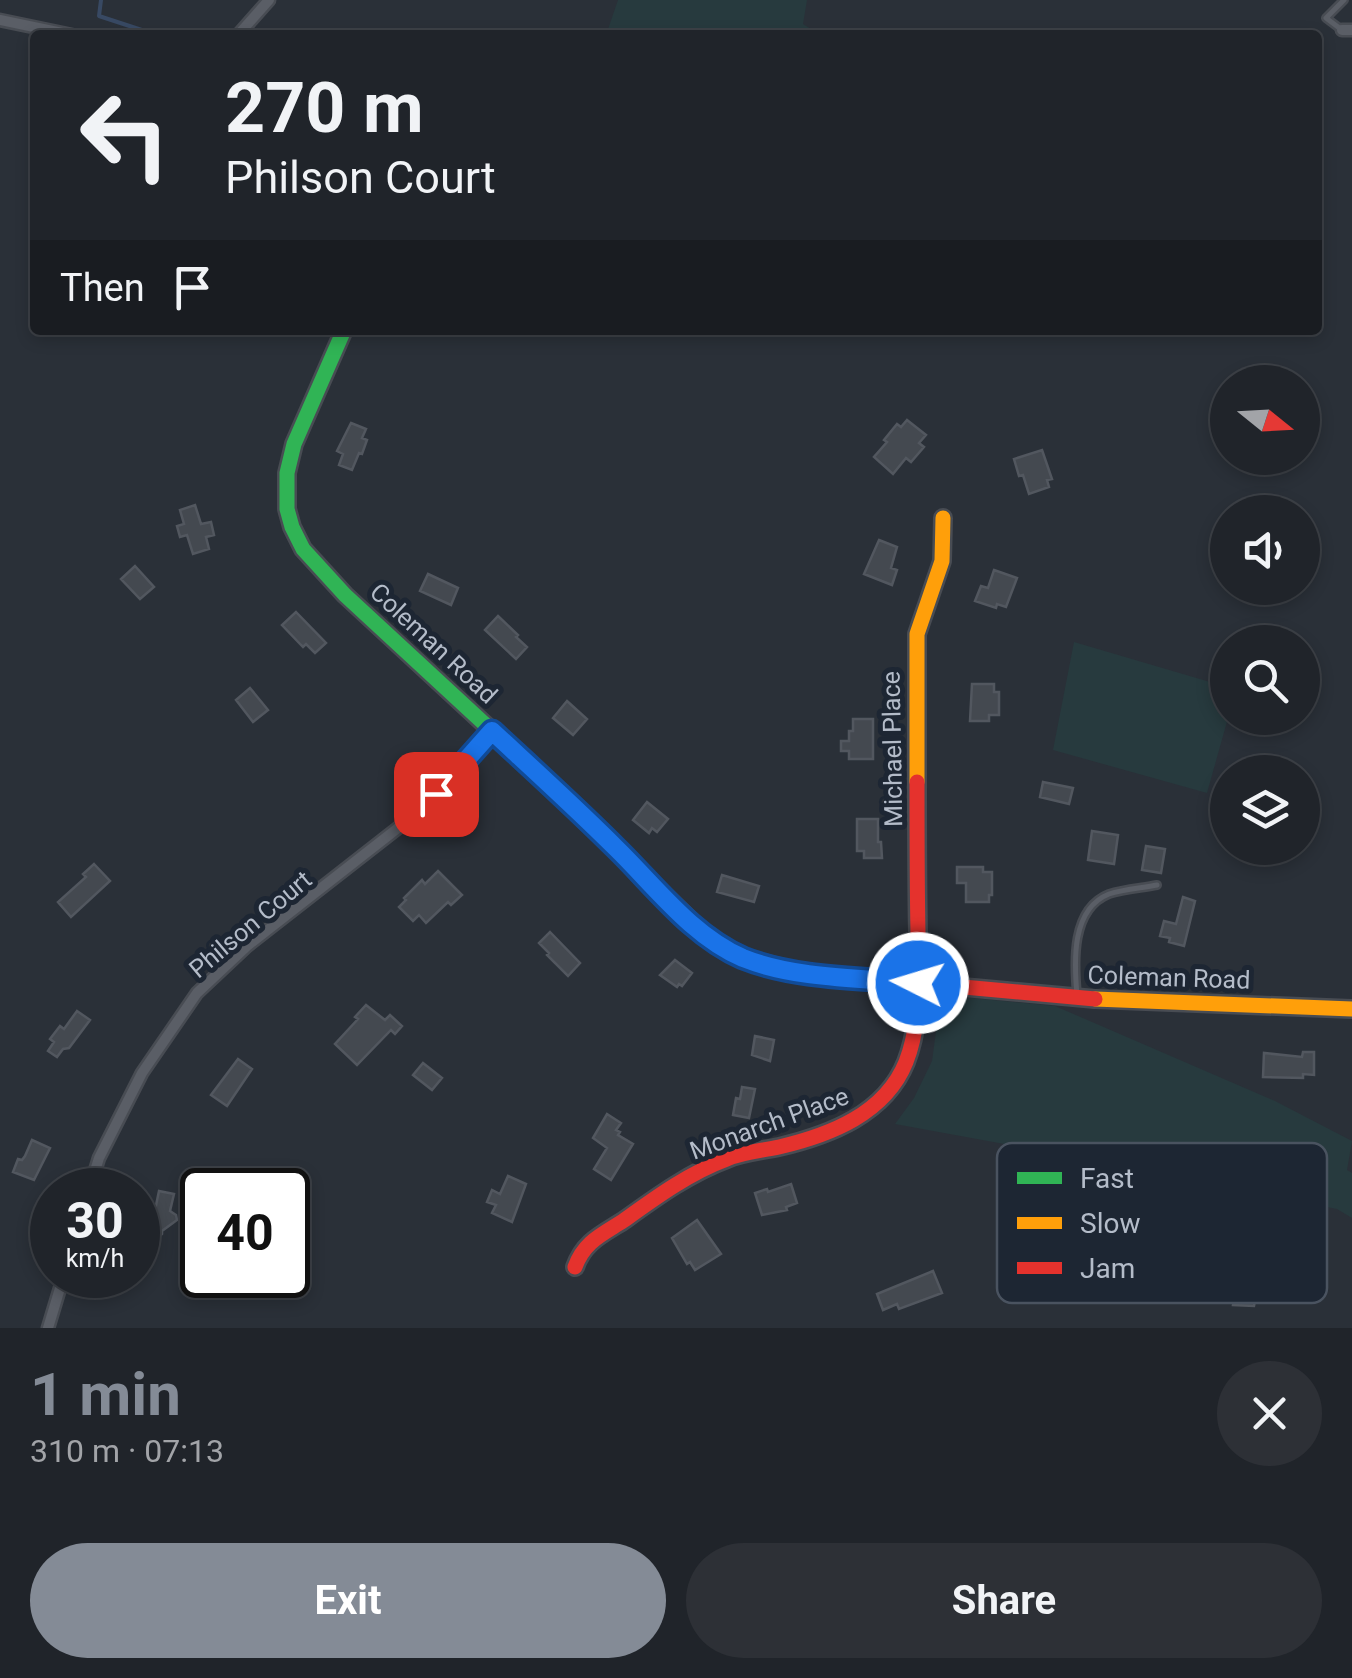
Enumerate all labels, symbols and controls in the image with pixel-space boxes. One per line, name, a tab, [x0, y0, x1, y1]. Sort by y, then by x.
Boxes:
text: 270 m	[225, 67, 424, 149]
icon: left	[60, 70, 190, 200]
text: Philson Court	[225, 151, 496, 204]
icon: arrive	[165, 260, 220, 315]
text: Then	[60, 266, 145, 310]
north arrow	[1210, 365, 1320, 475]
map controls	[1210, 365, 1320, 865]
button: sound	[1210, 495, 1320, 605]
street label: Coleman Road	[364, 577, 503, 709]
button: search	[1210, 625, 1320, 735]
street label: Michael Place	[877, 671, 908, 827]
pin	[394, 752, 479, 837]
button: layers	[1210, 755, 1320, 865]
icon: arrive	[409, 767, 464, 822]
street label: Philson Court	[183, 865, 317, 984]
position arrow	[866, 931, 970, 1035]
street label: Coleman Road	[1087, 960, 1251, 995]
street label: Monarch Place	[686, 1081, 852, 1166]
legend	[997, 1143, 1327, 1303]
text: Fast	[1080, 1162, 1134, 1195]
speed limit sign: 40	[180, 1168, 310, 1298]
text: 30	[66, 1192, 124, 1250]
text: Slow	[1080, 1207, 1140, 1240]
text: km/h	[66, 1244, 124, 1273]
text: Jam	[1080, 1252, 1135, 1285]
text: 1 min	[30, 1359, 181, 1430]
button: close	[1217, 1361, 1322, 1466]
text: 310 m · 07:13	[30, 1432, 224, 1470]
button: Exit	[30, 1543, 666, 1658]
button: Share	[686, 1543, 1322, 1658]

